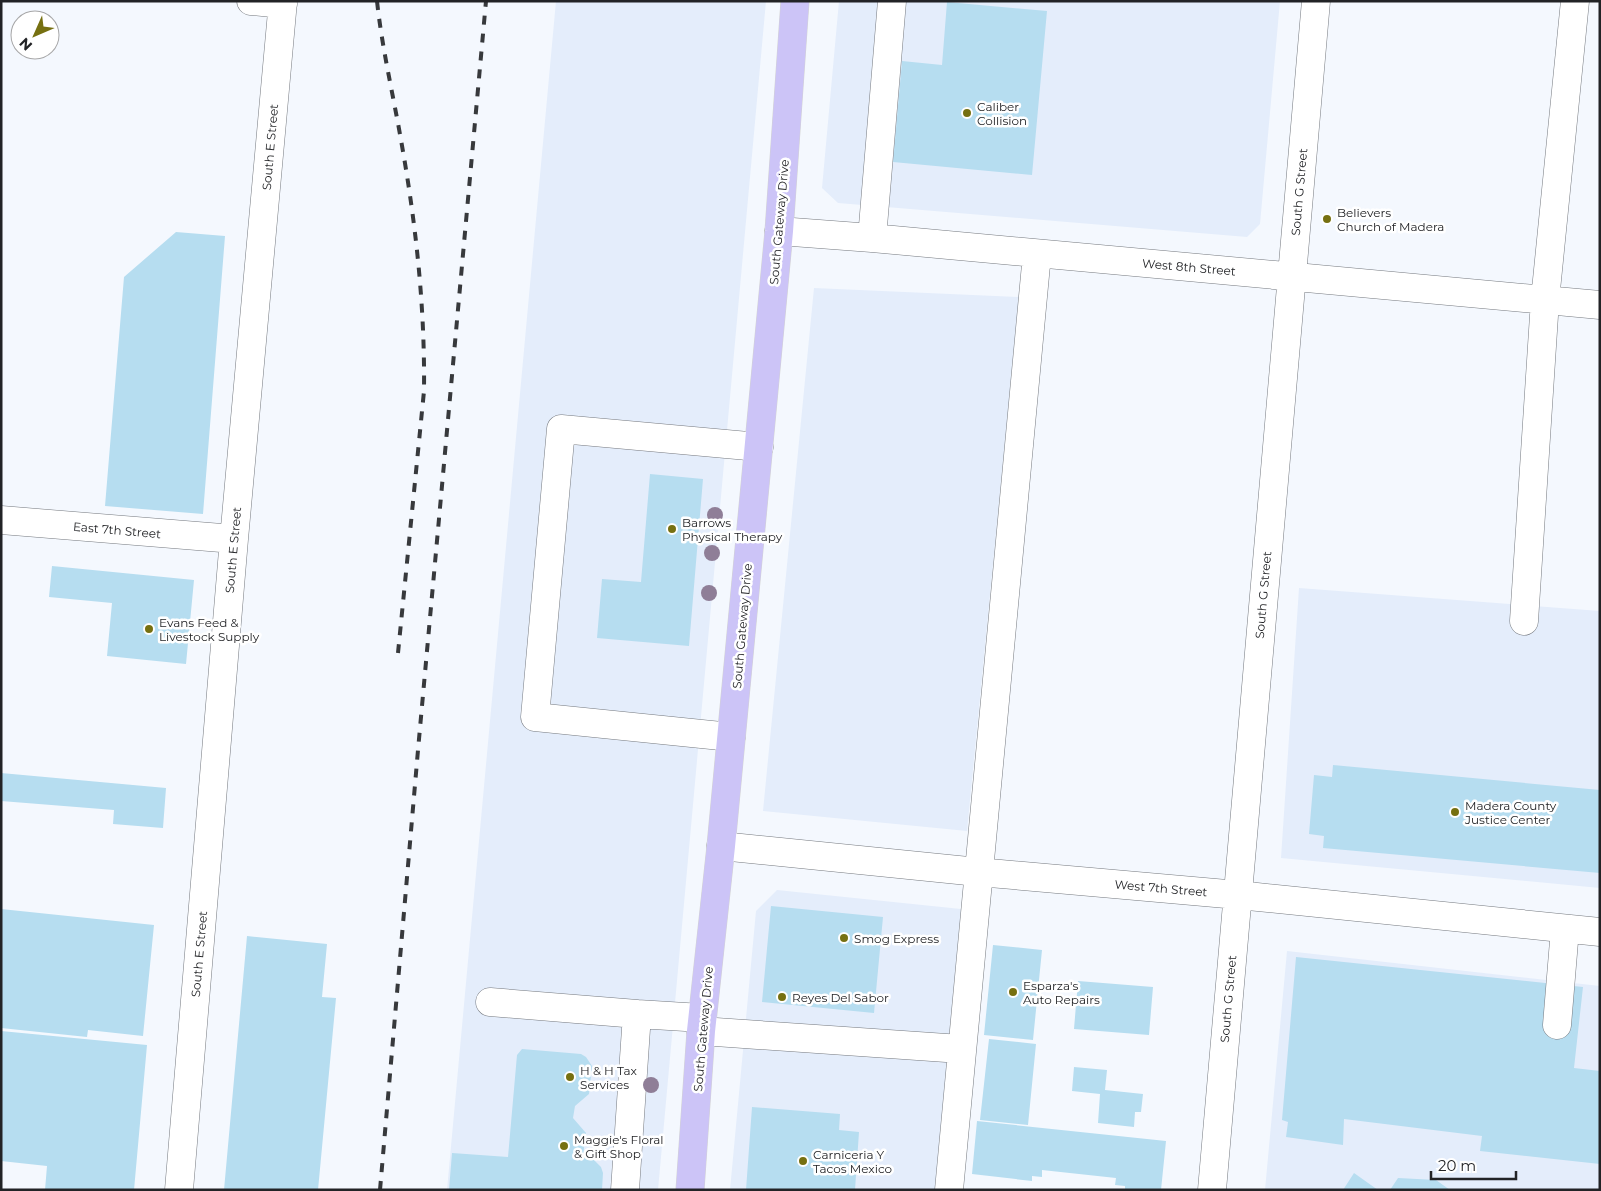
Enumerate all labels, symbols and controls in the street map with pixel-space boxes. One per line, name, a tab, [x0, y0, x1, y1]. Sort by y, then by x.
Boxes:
north arrow	[10, 10, 60, 60]
text: N	[15, 34, 36, 55]
place label: Caliber Collision	[977, 99, 1027, 128]
street label: South E Street	[259, 103, 281, 191]
marker: Caliber Collision	[961, 107, 973, 119]
street label: South G Street	[1288, 147, 1310, 236]
street label: South Gateway Drive	[766, 159, 792, 285]
place label: Believers Church of Madera	[1337, 205, 1444, 234]
marker: Believers Church of Madera	[1321, 213, 1333, 225]
street label: West 8th Street	[1142, 255, 1237, 279]
street label: South E Street	[222, 506, 244, 594]
place label: Barrows Physical Therapy	[682, 515, 783, 544]
street label: East 7th Street	[72, 519, 162, 541]
marker: Barrows Physical Therapy	[666, 523, 678, 535]
street label: South G Street	[1252, 550, 1274, 639]
street label: South Gateway Drive	[729, 563, 755, 689]
place label: Evans Feed & Livestock Supply	[159, 615, 260, 644]
marker: Evans Feed & Livestock Supply	[143, 623, 155, 635]
place label: Madera County Justice Center	[1464, 798, 1557, 827]
marker: Madera County Justice Center	[1449, 806, 1461, 818]
street label: West 7th Street	[1114, 876, 1208, 900]
street label: South E Street	[188, 910, 210, 998]
place label: Smog Express	[854, 931, 939, 946]
marker: Smog Express	[838, 932, 850, 944]
street label: South G Street	[1217, 954, 1239, 1043]
street label: South Gateway Drive	[690, 966, 716, 1092]
place label: Esparza's Auto Repairs	[1023, 978, 1100, 1007]
marker: Esparza's Auto Repairs	[1007, 986, 1019, 998]
place label: Reyes Del Sabor	[792, 990, 889, 1005]
marker: Reyes Del Sabor	[776, 991, 788, 1003]
place label: H & H Tax Services	[580, 1063, 638, 1092]
marker: H & H Tax Services	[564, 1071, 576, 1083]
place label: Maggie's Floral & Gift Shop	[574, 1132, 664, 1161]
marker: Maggie's Floral & Gift Shop	[558, 1140, 570, 1152]
place label: Carniceria Y Tacos Mexico	[813, 1147, 892, 1176]
scale bar	[1431, 1148, 1516, 1180]
marker: Carniceria Y Tacos Mexico	[797, 1155, 809, 1167]
text: 20 m	[1438, 1156, 1476, 1175]

